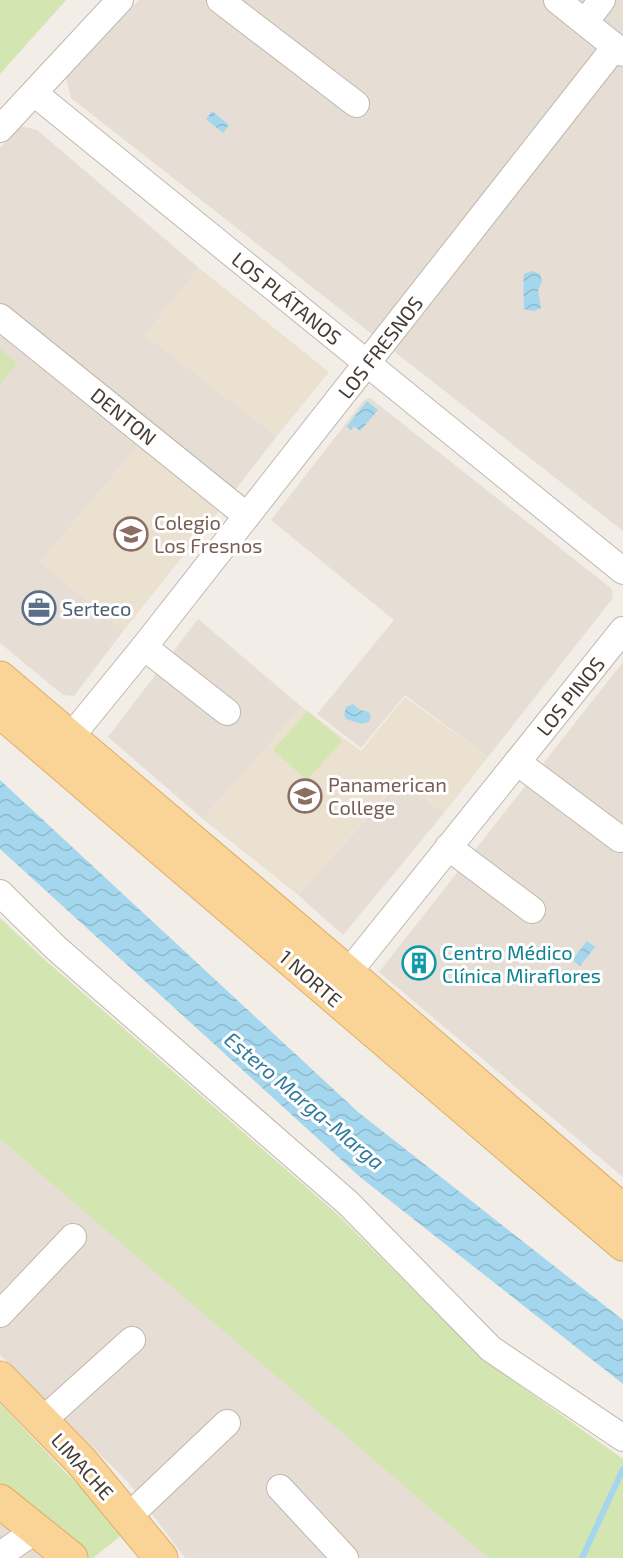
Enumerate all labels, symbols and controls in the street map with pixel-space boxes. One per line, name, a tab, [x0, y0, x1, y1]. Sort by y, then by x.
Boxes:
street label: LOS PLÁTANOS	[227, 247, 347, 349]
street label: LOS FRESNOS	[333, 291, 427, 403]
street label: DENTON	[86, 382, 162, 450]
place label: Colegio Los Fresnos	[154, 510, 262, 557]
school or university icon: Colegio Los Fresnos	[113, 516, 149, 552]
office icon: Serteco	[21, 590, 57, 626]
place label: Serteco	[62, 596, 131, 620]
street label: LOS PINOS	[531, 652, 609, 740]
place label: Panamerican College	[328, 772, 447, 819]
school or university icon: Panamerican College	[287, 778, 323, 814]
place label: Centro Médico Clínica Miraflores	[442, 940, 601, 987]
street label: 1 NORTE	[275, 944, 347, 1012]
building icon: Centro Médico Clínica Miraflores	[401, 945, 437, 981]
water label: Estero Marga-Marga	[220, 1026, 390, 1174]
street label: LIMACHE	[47, 1428, 119, 1504]

